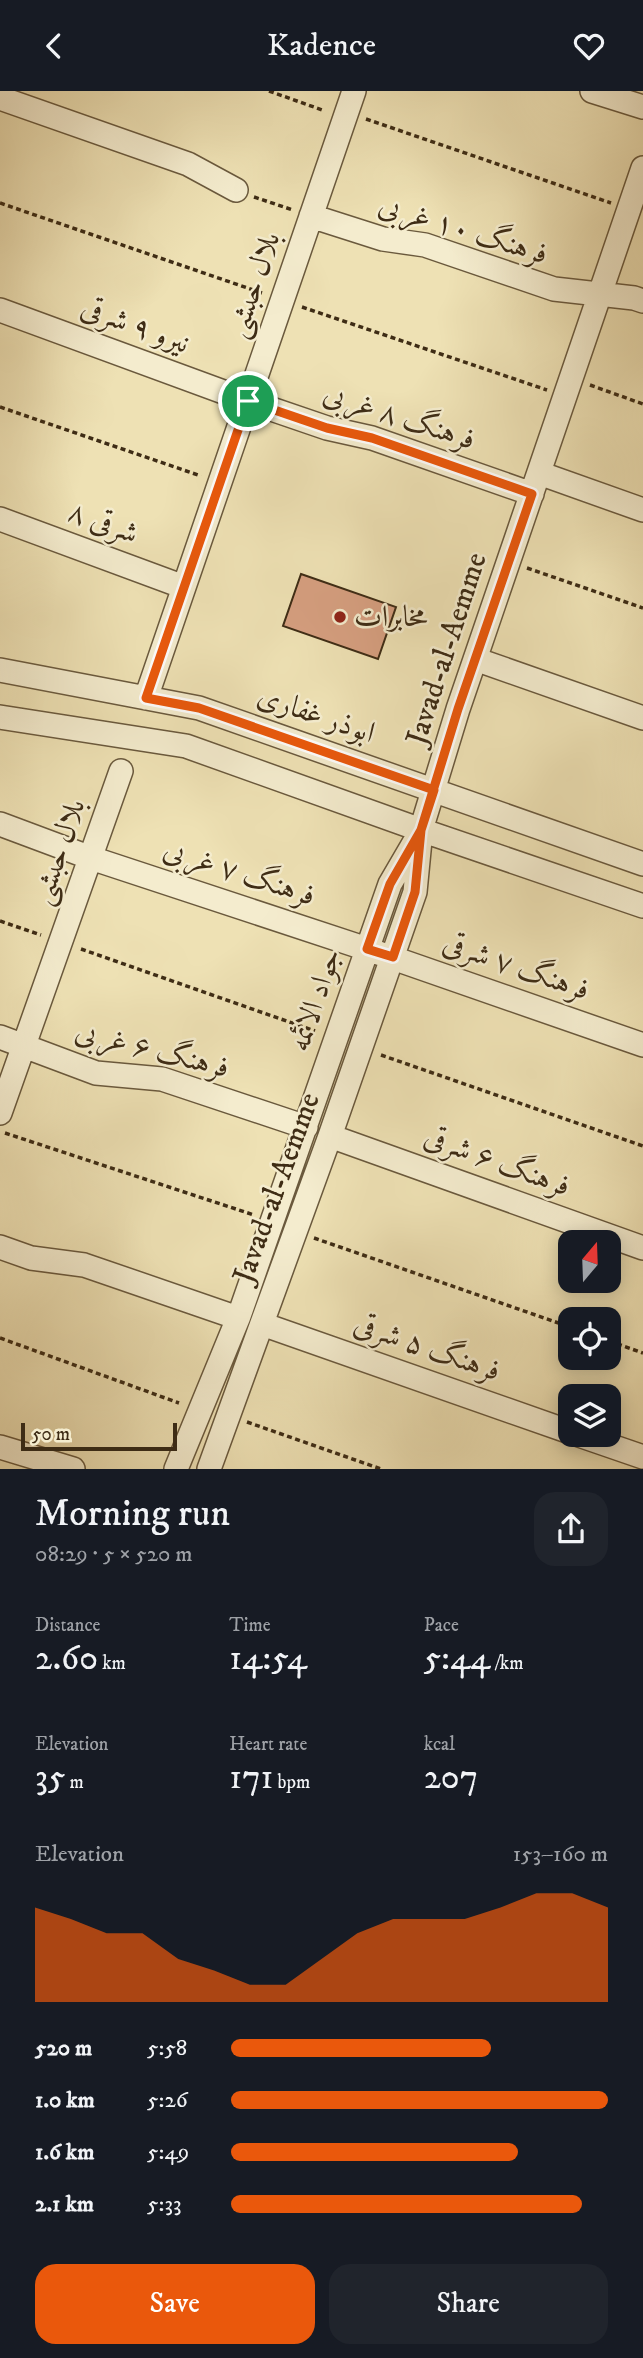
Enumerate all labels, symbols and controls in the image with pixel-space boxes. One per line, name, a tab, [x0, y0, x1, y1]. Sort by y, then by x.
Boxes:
text: Kadence	[267, 26, 376, 66]
icon: back	[35, 27, 73, 65]
icon: heart	[570, 27, 608, 65]
street label: فرهنگ ۱۰ غربی	[374, 185, 553, 274]
street label: بلال حبشی	[219, 227, 290, 343]
street label: نیرو ۹ شرقی	[76, 289, 194, 363]
pin	[218, 371, 278, 431]
street label: فرهنگ ۸ غربی	[318, 373, 480, 460]
icon: arrive	[229, 382, 267, 420]
street label: ۸ شرقی	[63, 493, 143, 553]
street label: Javad-al-Aemme	[398, 548, 495, 753]
place label: مخابرات	[354, 599, 428, 636]
marker: مخابرات	[332, 609, 348, 625]
street label: ابوذر غفاری	[252, 678, 380, 752]
street label: بلال حبشی	[24, 794, 95, 910]
street label: فرهنگ ۷ غربی	[158, 829, 320, 916]
street label: فرهنگ ۷ شرقی	[438, 923, 595, 1009]
street label: جواد الائمه	[281, 944, 351, 1056]
street label: فرهنگ ۶ غربی	[71, 1011, 233, 1088]
street label: Javad-al-Aemme	[224, 1088, 329, 1291]
street label: فرهنگ ۶ شرقی	[419, 1117, 576, 1206]
north arrow	[558, 1230, 621, 1293]
map controls	[558, 1230, 621, 1447]
street label: فرهنگ ۵ شرقی	[349, 1304, 506, 1390]
button: locate	[558, 1307, 621, 1370]
button: layers	[558, 1384, 621, 1447]
scale bar	[21, 1420, 177, 1452]
text: 50 m	[32, 1423, 70, 1446]
text: Morning run	[35, 1490, 230, 1538]
button: share	[534, 1492, 608, 1566]
text: 08:29 · 5 × 520 m	[35, 1540, 193, 1569]
text: Distance	[35, 1614, 100, 1637]
text: Time	[229, 1614, 271, 1637]
text: Pace	[424, 1614, 459, 1637]
text: 2.60	[35, 1637, 98, 1681]
text: 14:54	[229, 1637, 307, 1681]
text: 5:44	[424, 1637, 490, 1681]
text: km	[98, 1652, 126, 1675]
text: /km	[490, 1652, 523, 1675]
text: Elevation	[35, 1733, 109, 1756]
text: Heart rate	[229, 1733, 307, 1756]
text: kcal	[424, 1733, 455, 1756]
text: 35	[35, 1756, 65, 1800]
text: 171	[229, 1756, 273, 1800]
text: 207	[424, 1756, 478, 1800]
text: m	[65, 1771, 84, 1794]
text: bpm	[273, 1771, 310, 1794]
text: Elevation	[35, 1840, 124, 1869]
text: 153–160 m	[513, 1840, 608, 1869]
text: 520 m	[35, 2034, 92, 2063]
text: 5:58	[147, 2034, 187, 2063]
text: 1.0 km	[35, 2086, 95, 2115]
text: 5:26	[147, 2086, 188, 2115]
text: 1.6 km	[35, 2138, 94, 2167]
text: 5:49	[147, 2138, 189, 2167]
text: 2.1 km	[35, 2190, 94, 2219]
text: 5:33	[147, 2190, 182, 2219]
button: Save	[35, 2264, 315, 2344]
button: Share	[329, 2264, 608, 2344]

